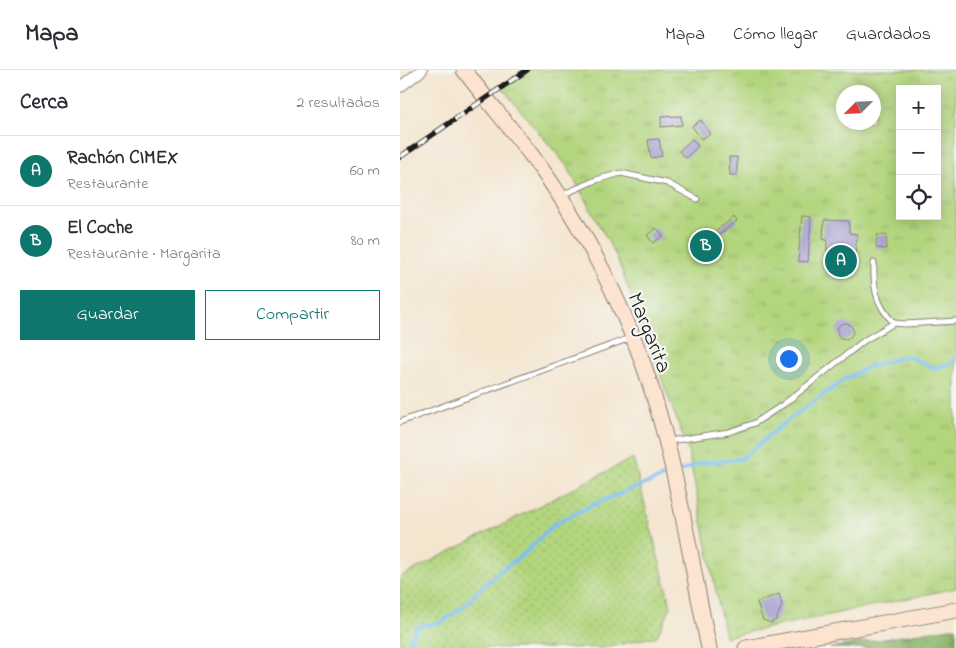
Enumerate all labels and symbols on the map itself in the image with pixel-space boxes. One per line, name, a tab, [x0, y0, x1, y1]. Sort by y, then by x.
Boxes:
north arrow	[836, 85, 881, 130]
pin: B	[690, 227, 722, 265]
pin: A	[825, 242, 857, 280]
street label: Margarita	[617, 288, 679, 378]
your location	[776, 346, 802, 372]

